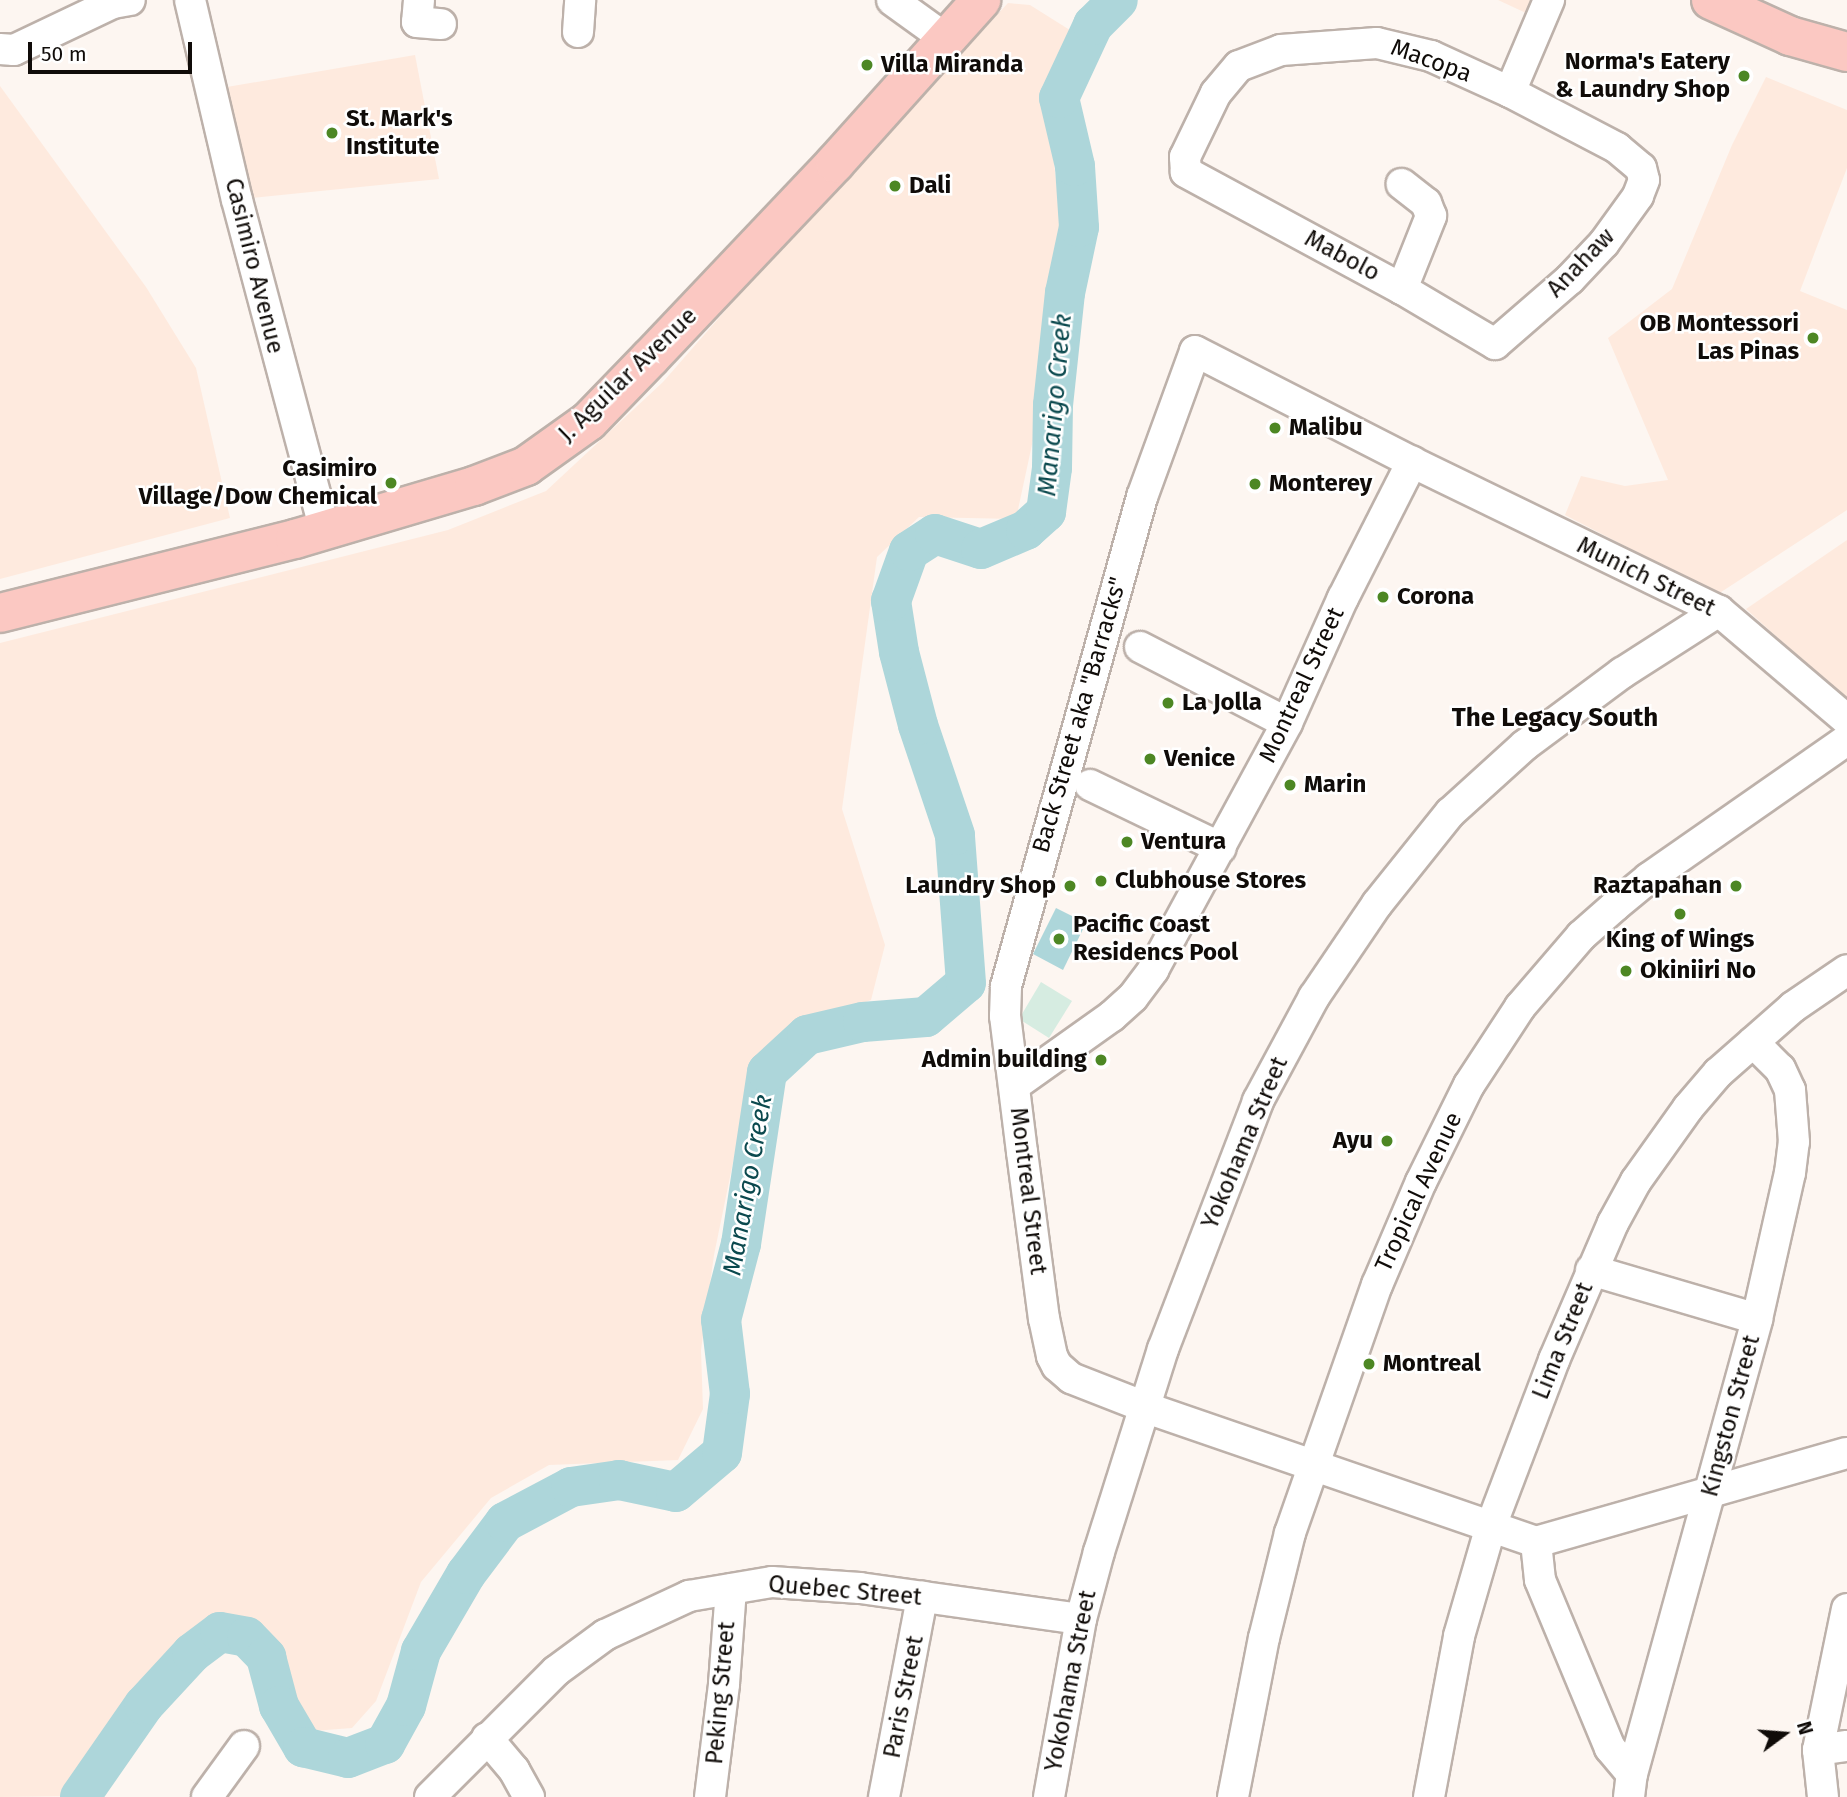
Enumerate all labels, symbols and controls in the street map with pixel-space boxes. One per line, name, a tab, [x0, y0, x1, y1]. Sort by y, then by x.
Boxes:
scale bar	[32, 28, 196, 72]
street label: Macopa	[1387, 33, 1475, 89]
text: 50 m	[41, 41, 87, 67]
place label: Norma's Eatery & Laundry Shop	[1555, 48, 1730, 104]
place label: Villa Miranda	[881, 51, 1023, 79]
marker: Villa Miranda	[859, 57, 875, 73]
marker: Norma's Eatery & Laundry Shop	[1736, 68, 1752, 84]
place label: St. Mark's Institute	[346, 105, 453, 161]
marker: St. Mark's Institute	[324, 125, 340, 141]
place label: Dali	[909, 172, 951, 200]
street label: Casimiro Avenue	[218, 175, 290, 357]
marker: Dali	[887, 178, 903, 194]
street label: Anahaw	[1541, 222, 1621, 304]
street label: Mabolo	[1300, 224, 1384, 288]
street label: J. Aguilar Avenue	[553, 302, 703, 448]
place label: OB Montessori Las Pinas	[1640, 310, 1799, 366]
water label: Manarigo Creek	[1031, 313, 1079, 497]
marker: OB Montessori Las Pinas	[1805, 330, 1821, 346]
place label: Malibu	[1289, 414, 1363, 442]
marker: Malibu	[1267, 420, 1283, 436]
place label: Casimiro Village/Dow Chemical	[139, 455, 377, 511]
place label: Monterey	[1269, 470, 1372, 498]
marker: Casimiro Village/Dow Chemical	[383, 475, 399, 491]
marker: Monterey	[1247, 476, 1263, 492]
street label: Munich Street	[1572, 531, 1720, 623]
street label: Back Street aka "Barracks"	[1027, 574, 1133, 856]
place label: Corona	[1397, 583, 1474, 611]
marker: Corona	[1375, 589, 1391, 605]
street label: Montreal Street	[1253, 603, 1351, 767]
place label: La Jolla	[1182, 689, 1262, 717]
marker: La Jolla	[1160, 695, 1176, 711]
district label: The Legacy South	[1452, 702, 1658, 734]
place label: Venice	[1164, 745, 1235, 773]
marker: Venice	[1142, 751, 1158, 767]
place label: Marin	[1304, 771, 1366, 799]
marker: Marin	[1282, 777, 1298, 793]
place label: Ventura	[1141, 828, 1226, 856]
marker: Ventura	[1119, 834, 1135, 850]
place label: Clubhouse Stores	[1115, 867, 1306, 895]
place label: Laundry Shop	[905, 872, 1056, 900]
place label: Raztapahan	[1593, 872, 1722, 900]
marker: Clubhouse Stores	[1093, 873, 1109, 889]
marker: Laundry Shop	[1062, 878, 1078, 894]
marker: Raztapahan	[1728, 878, 1744, 894]
marker: King of Wings	[1672, 906, 1688, 922]
place label: Pacific Coast Residencs Pool	[1073, 911, 1238, 967]
place label: King of Wings	[1606, 926, 1754, 954]
marker: Pacific Coast Residencs Pool	[1051, 931, 1067, 947]
place label: Okiniiri No	[1640, 957, 1756, 985]
marker: Okiniiri No	[1618, 963, 1634, 979]
place label: Admin building	[922, 1046, 1087, 1074]
marker: Admin building	[1093, 1052, 1109, 1068]
street label: Yokohama Street	[1196, 1053, 1294, 1233]
water label: Manarigo Creek	[717, 1092, 779, 1278]
street label: Montreal Street	[1003, 1106, 1053, 1276]
street label: Tropical Avenue	[1370, 1108, 1468, 1276]
place label: Ayu	[1333, 1127, 1373, 1155]
marker: Ayu	[1379, 1133, 1395, 1149]
street label: Lima Street	[1526, 1278, 1600, 1404]
street label: Kingston Street	[1696, 1332, 1766, 1500]
place label: Montreal	[1383, 1350, 1481, 1378]
marker: Montreal	[1361, 1356, 1377, 1372]
street label: Quebec Street	[767, 1570, 923, 1612]
street label: Yokohama Street	[1039, 1588, 1103, 1774]
street label: Peking Street	[700, 1620, 742, 1766]
street label: Paris Street	[878, 1633, 930, 1761]
north arrow	[1749, 1699, 1819, 1769]
text: N	[1792, 1719, 1817, 1737]

